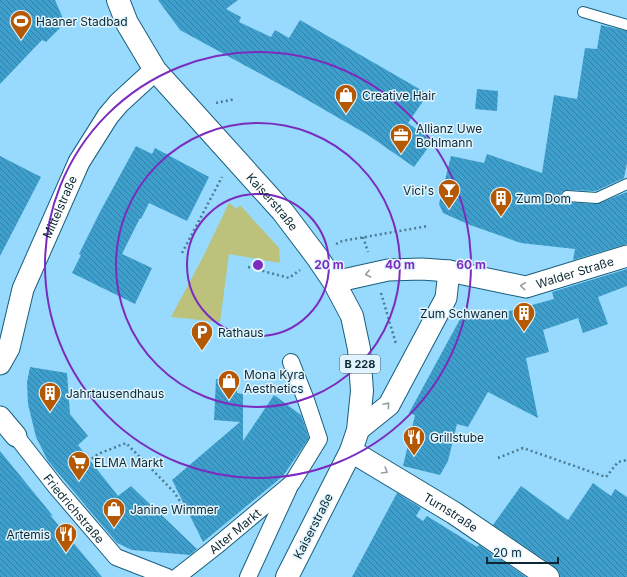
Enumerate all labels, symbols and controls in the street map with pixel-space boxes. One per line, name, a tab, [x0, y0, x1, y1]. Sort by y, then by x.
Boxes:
sports icon: Haaner Stadbad	[8, 8, 34, 41]
place label: Haaner Stadbad	[36, 14, 128, 29]
shop icon: Creative Hair	[333, 82, 359, 115]
place label: Creative Hair	[362, 88, 436, 103]
place label: Allianz Uwe Bohlmann	[416, 121, 482, 150]
office icon: Allianz Uwe Bohlmann	[388, 122, 414, 155]
street label: Kaiserstraße	[244, 170, 302, 233]
street label: Mittelstraße	[39, 173, 80, 240]
bar icon: Vici's	[436, 177, 462, 210]
place label: Vici's	[403, 183, 434, 198]
building icon: Zum Dom	[488, 185, 514, 218]
place label: Zum Dom	[516, 191, 571, 206]
street label: Walder Straße	[534, 253, 615, 291]
text: 20 m	[314, 257, 344, 272]
text: 40 m	[385, 257, 415, 272]
text: 60 m	[456, 257, 486, 272]
centre of rings	[251, 258, 265, 272]
one-way arrow	[365, 269, 372, 278]
one-way arrow	[519, 281, 526, 290]
building icon: Zum Schwanen	[511, 300, 537, 333]
place label: Zum Schwanen	[420, 306, 508, 321]
parking icon: Rathaus	[189, 319, 215, 352]
place label: Rathaus	[218, 325, 264, 340]
road number: B 228	[340, 355, 380, 373]
place label: Mona Kyra Aesthetics	[244, 367, 305, 396]
shop icon: Mona Kyra Aesthetics	[216, 368, 242, 401]
building icon: Jahrtausendhaus	[37, 380, 63, 413]
place label: Jahrtausendhaus	[66, 386, 164, 401]
one-way arrow	[382, 402, 389, 410]
restaurant icon: Grillstube	[401, 424, 427, 457]
place label: Grillstube	[430, 430, 484, 445]
supermarket icon: ELMA Markt	[66, 449, 92, 482]
place label: ELMA Markt	[94, 455, 163, 470]
one-way arrow	[381, 466, 388, 473]
street label: Friedrichstraße	[41, 471, 108, 546]
street label: Turnstraße	[421, 489, 481, 535]
street label: Kaiserstraße	[290, 491, 336, 561]
shop icon: Janine Wimmer	[101, 496, 127, 529]
place label: Janine Wimmer	[130, 502, 219, 517]
street label: Alter Markt	[206, 505, 264, 557]
restaurant icon: Artemis	[53, 521, 79, 554]
place label: Artemis	[6, 527, 50, 542]
scale bar	[487, 539, 558, 565]
text: 20 m	[493, 545, 522, 560]

